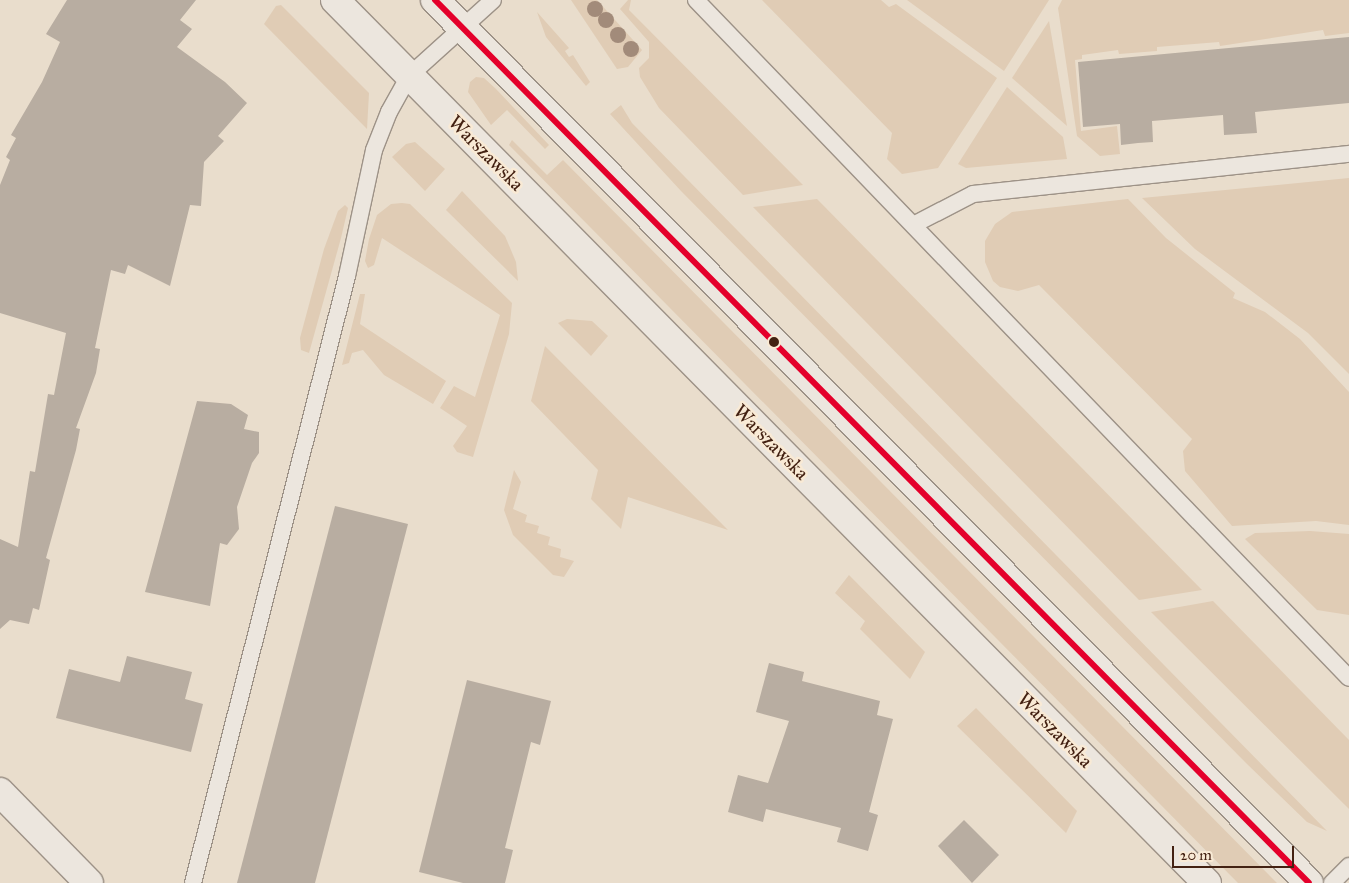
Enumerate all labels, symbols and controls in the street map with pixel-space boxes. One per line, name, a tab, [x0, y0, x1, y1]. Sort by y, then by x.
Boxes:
street label: Warszawska	[443, 110, 529, 196]
unlabelled marker	[769, 337, 779, 347]
street label: Warszawska	[728, 399, 814, 485]
street label: Warszawska	[1012, 687, 1098, 773]
scale bar	[1174, 836, 1296, 868]
text: 20 m	[1180, 846, 1212, 864]

